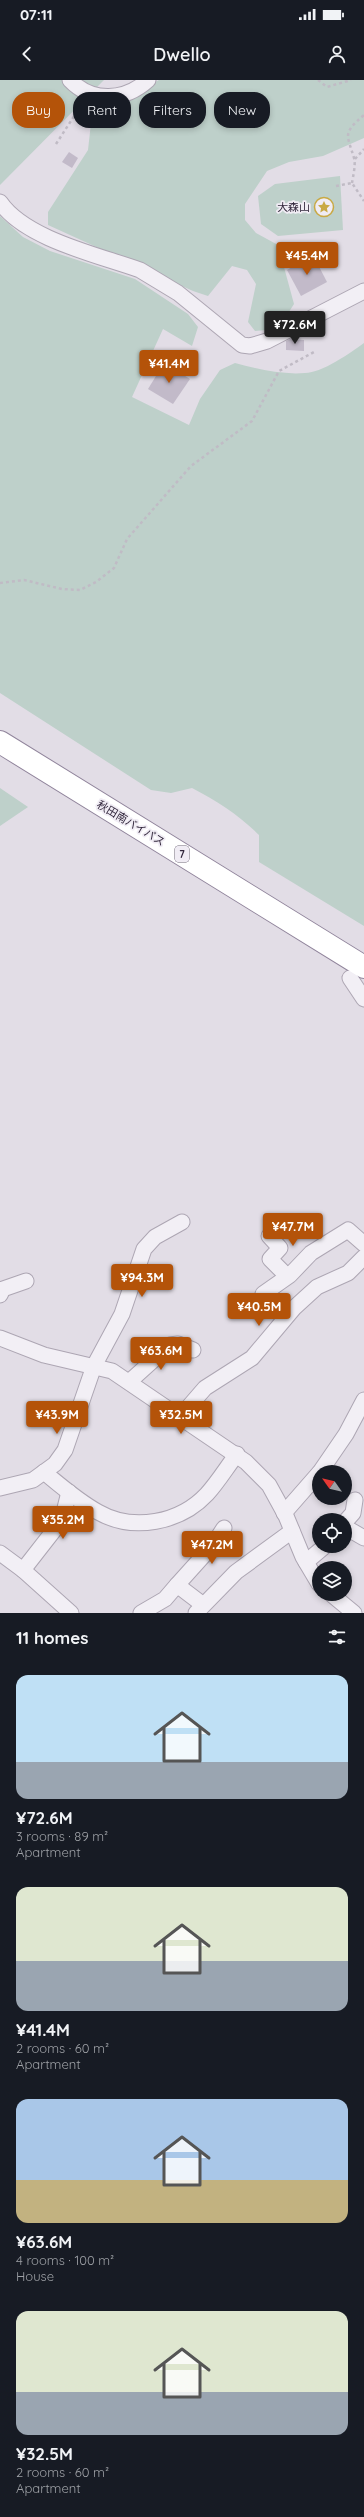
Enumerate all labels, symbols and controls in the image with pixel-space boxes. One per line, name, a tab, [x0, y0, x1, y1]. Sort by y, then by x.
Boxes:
text: 07:11	[20, 5, 53, 24]
icon: back	[16, 43, 38, 65]
text: Dwello	[153, 43, 211, 66]
icon: person	[326, 43, 348, 65]
chip: Buy	[12, 92, 65, 128]
chip: Rent	[73, 92, 131, 128]
chip: Filters	[139, 92, 206, 128]
chip: New	[214, 92, 270, 128]
place icon: 大森山	[313, 196, 335, 218]
place label: 大森山	[277, 200, 310, 214]
pin: ¥45.4M	[274, 242, 340, 276]
text: ¥45.4M	[285, 247, 329, 263]
pin: ¥72.6M	[262, 311, 328, 345]
text: ¥72.6M	[273, 316, 317, 332]
pin: ¥41.4M	[136, 350, 202, 384]
text: ¥41.4M	[148, 355, 190, 371]
street label: 秋田南バイパス	[94, 797, 168, 849]
road number: 7	[175, 846, 189, 862]
pin: ¥47.7M	[260, 1213, 326, 1247]
text: ¥47.7M	[272, 1218, 314, 1234]
pin: ¥94.3M	[109, 1264, 175, 1298]
text: ¥94.3M	[120, 1269, 164, 1285]
pin: ¥40.5M	[226, 1293, 292, 1327]
text: ¥40.5M	[237, 1298, 281, 1314]
pin: ¥63.6M	[128, 1337, 194, 1371]
text: ¥63.6M	[140, 1342, 183, 1358]
pin: ¥43.9M	[24, 1401, 90, 1435]
pin: ¥32.5M	[148, 1401, 214, 1435]
text: ¥43.9M	[35, 1406, 79, 1422]
text: ¥32.5M	[159, 1406, 203, 1422]
north arrow	[312, 1465, 352, 1505]
map controls	[312, 1465, 352, 1601]
pin: ¥35.2M	[30, 1506, 96, 1540]
text: ¥35.2M	[42, 1511, 84, 1527]
button: locate	[312, 1513, 352, 1553]
pin: ¥47.2M	[179, 1531, 245, 1565]
text: ¥47.2M	[191, 1536, 233, 1552]
button: layers	[312, 1561, 352, 1601]
icon: filters	[326, 1626, 348, 1648]
text: 11 homes	[16, 1627, 88, 1648]
icon: home	[146, 1701, 218, 1773]
text: ¥72.6M	[16, 1807, 73, 1828]
text: 3 rooms · 89 m²	[16, 1828, 108, 1844]
text: Apartment	[16, 1844, 81, 1860]
icon: home	[146, 1913, 218, 1985]
text: ¥41.4M	[16, 2019, 70, 2040]
text: 2 rooms · 60 m²	[16, 2040, 109, 2056]
text: Apartment	[16, 2056, 81, 2072]
icon: home	[146, 2125, 218, 2197]
text: ¥63.6M	[16, 2231, 72, 2252]
text: 4 rooms · 100 m²	[16, 2252, 114, 2268]
text: House	[16, 2268, 54, 2284]
icon: home	[146, 2337, 218, 2409]
text: ¥32.5M	[16, 2443, 73, 2464]
text: 2 rooms · 60 m²	[16, 2464, 109, 2480]
text: Apartment	[16, 2480, 81, 2496]

